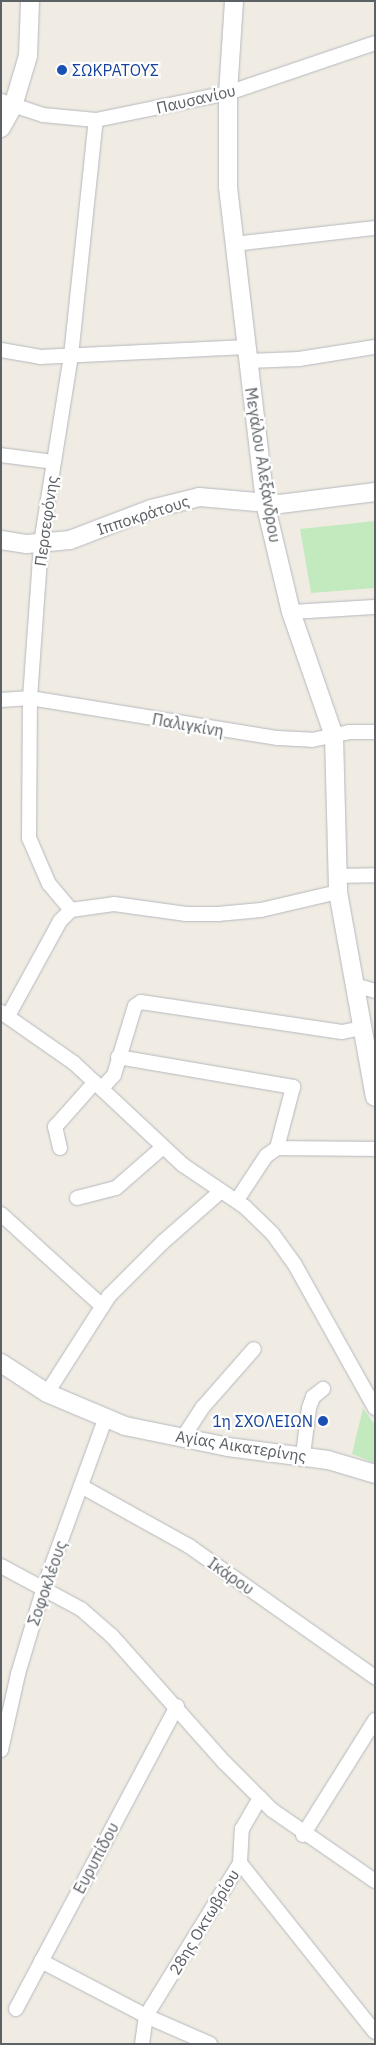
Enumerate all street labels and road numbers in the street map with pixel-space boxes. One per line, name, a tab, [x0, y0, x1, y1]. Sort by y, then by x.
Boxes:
street label: Παυσανίου	[154, 81, 238, 117]
street label: Μεγάλου Αλεξάνδρου	[241, 386, 285, 544]
street label: Περσεφόνης	[30, 474, 62, 568]
street label: Ιπποκράτους	[94, 491, 192, 539]
street label: Παλιγκίνη	[151, 709, 225, 741]
street label: Αγίας Αικατερίνης	[174, 1426, 308, 1466]
street label: Σοφοκλέους	[24, 1538, 70, 1628]
street label: Ικάρου	[204, 1553, 258, 1599]
street label: Ευρυπίδου	[69, 1819, 123, 1897]
street label: 28ης Οκτωβρίου	[165, 1866, 243, 1978]

